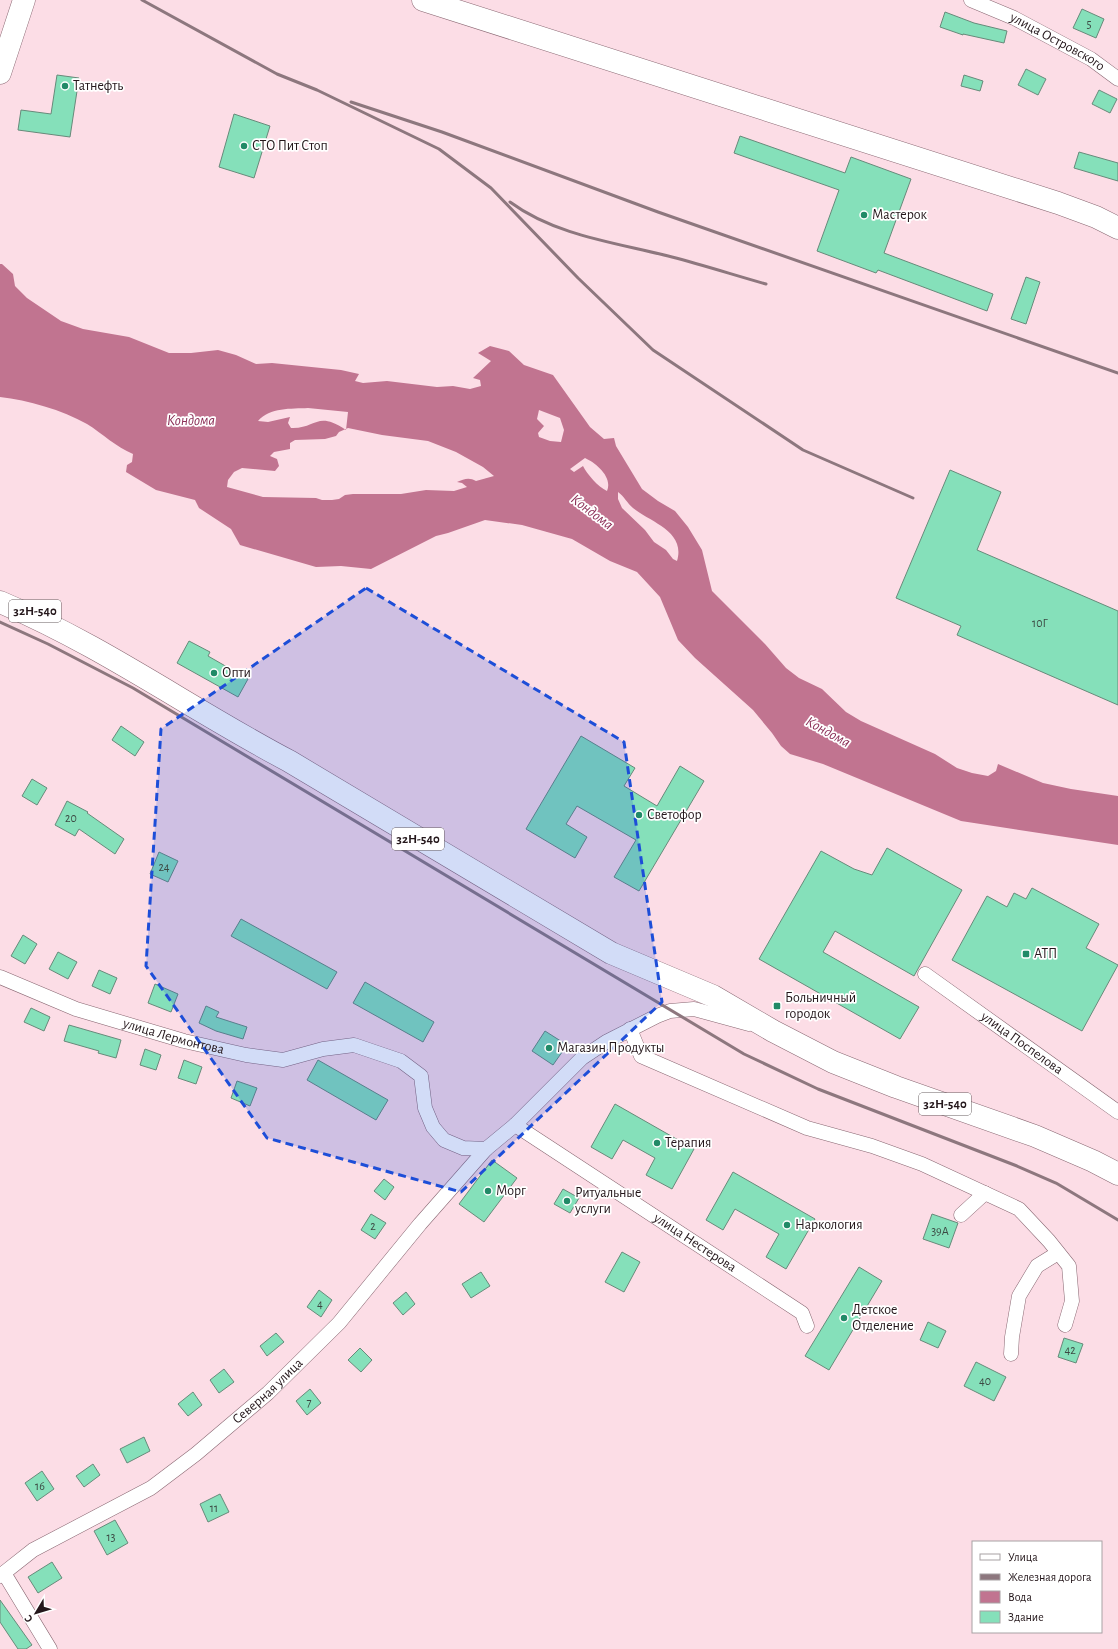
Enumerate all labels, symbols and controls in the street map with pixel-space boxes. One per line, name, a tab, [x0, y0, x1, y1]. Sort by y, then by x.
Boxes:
street label: улица Островского	[1007, 10, 1107, 74]
house number: 5	[1086, 18, 1092, 30]
place label: Татнефть	[73, 79, 123, 93]
marker: Татнефть	[60, 81, 70, 91]
place label: СТО Пит Стоп	[252, 139, 328, 153]
marker: СТО Пит Стоп	[239, 141, 249, 151]
place label: Мастерок	[872, 208, 927, 222]
marker: Мастерок	[859, 210, 869, 220]
water label: Кондома	[167, 413, 215, 428]
water label: Кондома	[568, 492, 616, 532]
road number: 32Н-540	[9, 600, 61, 622]
house number: 10Г	[1032, 617, 1049, 629]
place label: Опти	[222, 666, 251, 680]
marker: Опти	[209, 668, 219, 678]
water label: Кондома	[803, 714, 853, 750]
place label: Светофор	[647, 808, 702, 822]
marker: Светофор	[634, 810, 644, 820]
house number: 20	[65, 812, 77, 824]
road number: 32Н-540	[392, 828, 444, 850]
house number: 24	[158, 861, 170, 873]
place label: АТП	[1034, 947, 1057, 961]
marker: АТП	[1021, 949, 1031, 959]
place label: Больничный городок	[785, 991, 856, 1021]
marker: Больничный городок	[772, 1001, 782, 1011]
street label: улица Поспелова	[978, 1009, 1066, 1077]
street label: улица Лермонтова	[120, 1016, 226, 1057]
place label: Магазин Продукты	[557, 1041, 664, 1055]
marker: Магазин Продукты	[544, 1043, 554, 1053]
road number: 32Н-540	[919, 1093, 971, 1115]
place label: Терапия	[665, 1136, 711, 1150]
marker: Терапия	[652, 1138, 662, 1148]
place label: Морг	[496, 1184, 526, 1198]
marker: Морг	[483, 1186, 493, 1196]
place label: Ритуальные услуги	[574, 1186, 641, 1216]
marker: Ритуальные услуги	[562, 1196, 572, 1206]
street label: улица Нестерова	[650, 1210, 739, 1275]
place label: Наркология	[795, 1218, 863, 1232]
house number: 2	[370, 1220, 376, 1232]
marker: Наркология	[782, 1220, 792, 1230]
house number: 39А	[931, 1225, 949, 1237]
house number: 4	[317, 1298, 323, 1310]
place label: Детское Отделение	[852, 1303, 914, 1333]
marker: Детское Отделение	[839, 1313, 849, 1323]
house number: 42	[1064, 1344, 1076, 1356]
street label: Северная улица	[230, 1355, 306, 1427]
house number: 40	[979, 1375, 991, 1387]
house number: 7	[306, 1396, 312, 1408]
house number: 16	[35, 1480, 45, 1492]
house number: 11	[210, 1502, 218, 1514]
house number: 13	[106, 1531, 116, 1543]
legend	[972, 1541, 1102, 1633]
text: Улица	[1008, 1551, 1038, 1563]
text: Железная дорога	[1008, 1571, 1092, 1583]
text: Вода	[1008, 1591, 1032, 1603]
north arrow	[16, 1593, 56, 1633]
text: Здание	[1008, 1611, 1044, 1623]
text: С	[22, 1613, 35, 1625]

